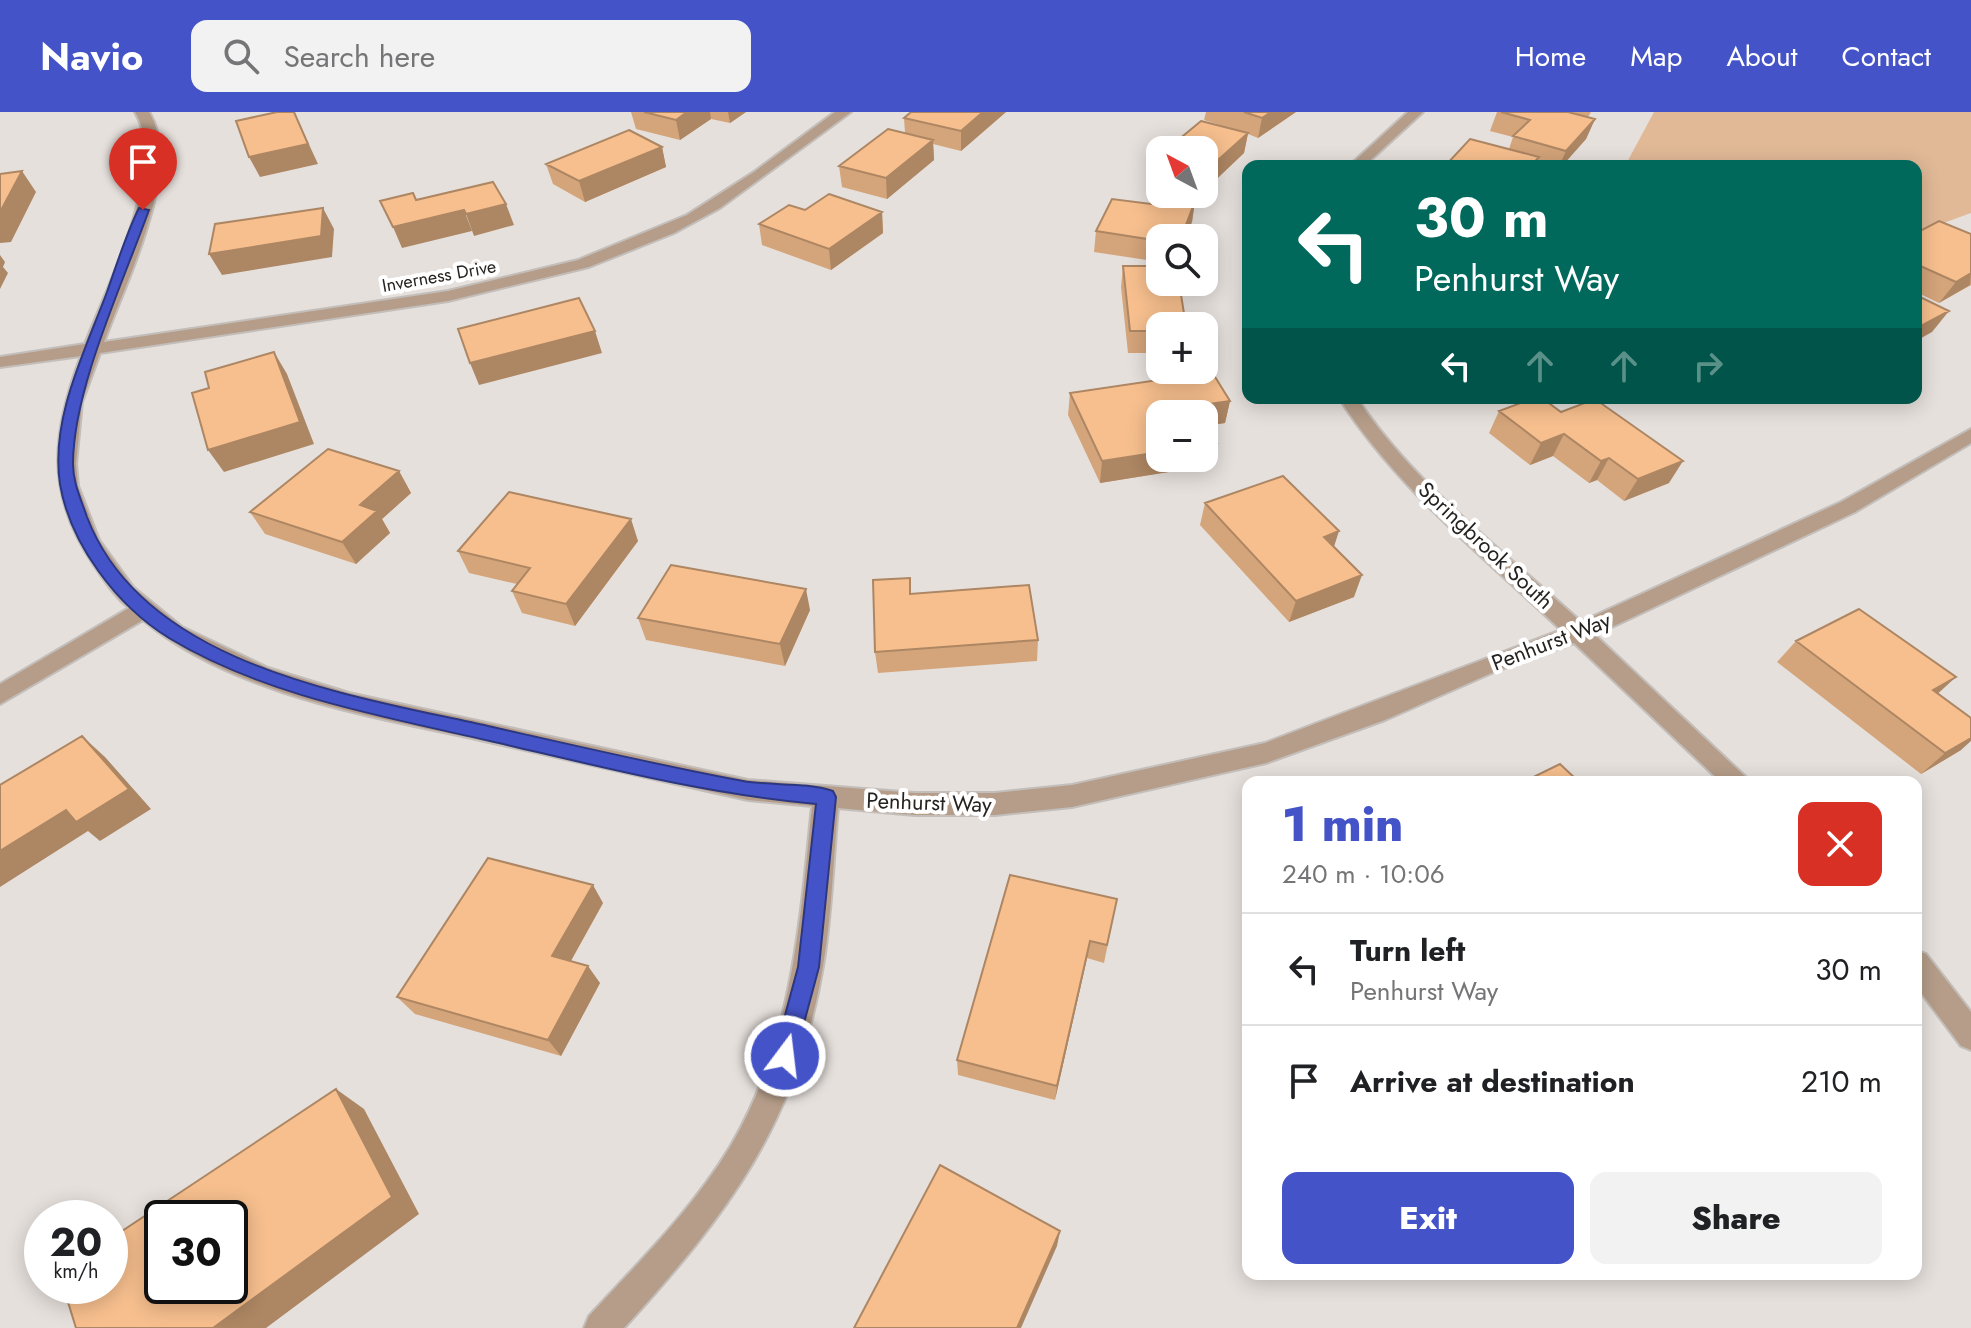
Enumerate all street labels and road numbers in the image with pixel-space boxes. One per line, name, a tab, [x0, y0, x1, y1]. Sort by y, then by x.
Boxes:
street label: Inverness Drive	[380, 253, 498, 299]
street label: Springbrook South	[1411, 474, 1561, 616]
street label: Penhurst Way	[1487, 603, 1616, 678]
street label: Penhurst Way	[866, 784, 993, 820]

